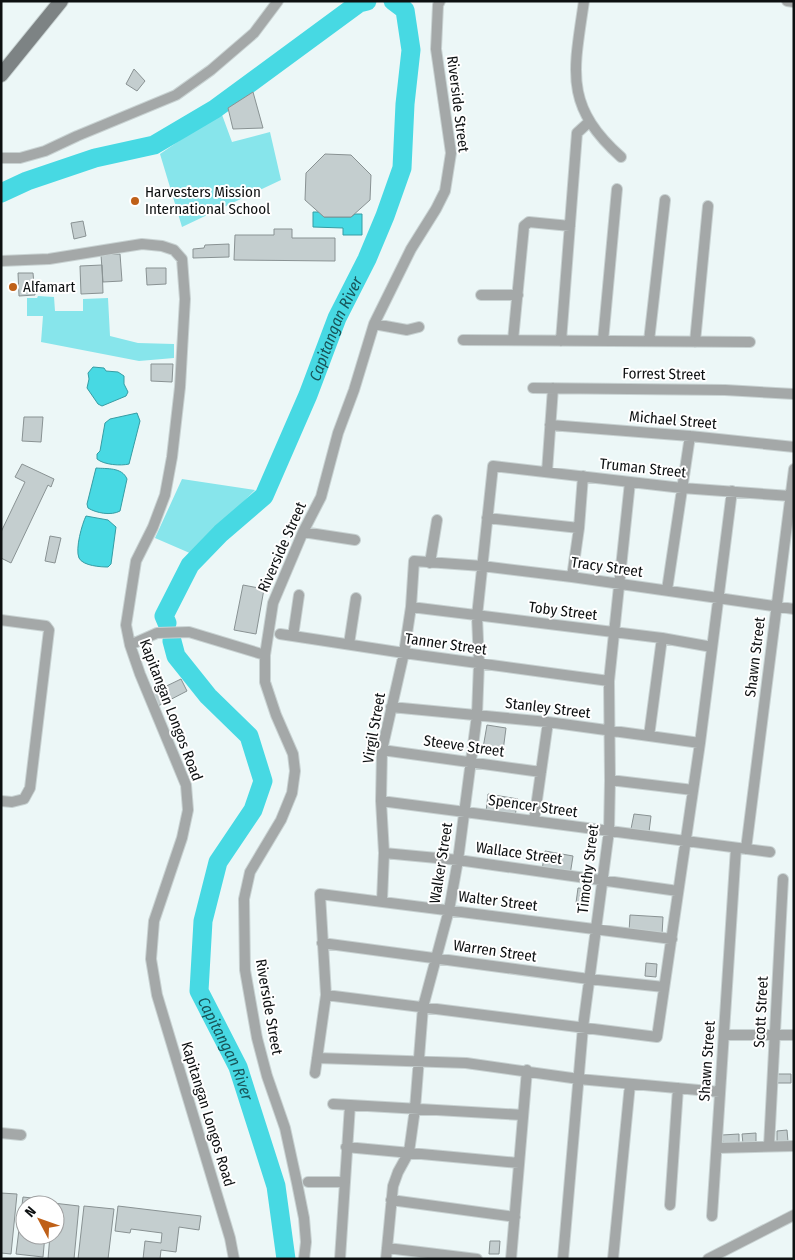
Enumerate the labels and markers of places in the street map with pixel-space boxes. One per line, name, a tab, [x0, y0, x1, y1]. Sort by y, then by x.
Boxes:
place label: Harvesters Mission International School	[145, 183, 270, 218]
marker: Harvesters Mission International School	[129, 195, 141, 207]
place label: Alfamart	[23, 278, 76, 296]
marker: Alfamart	[7, 281, 19, 293]

